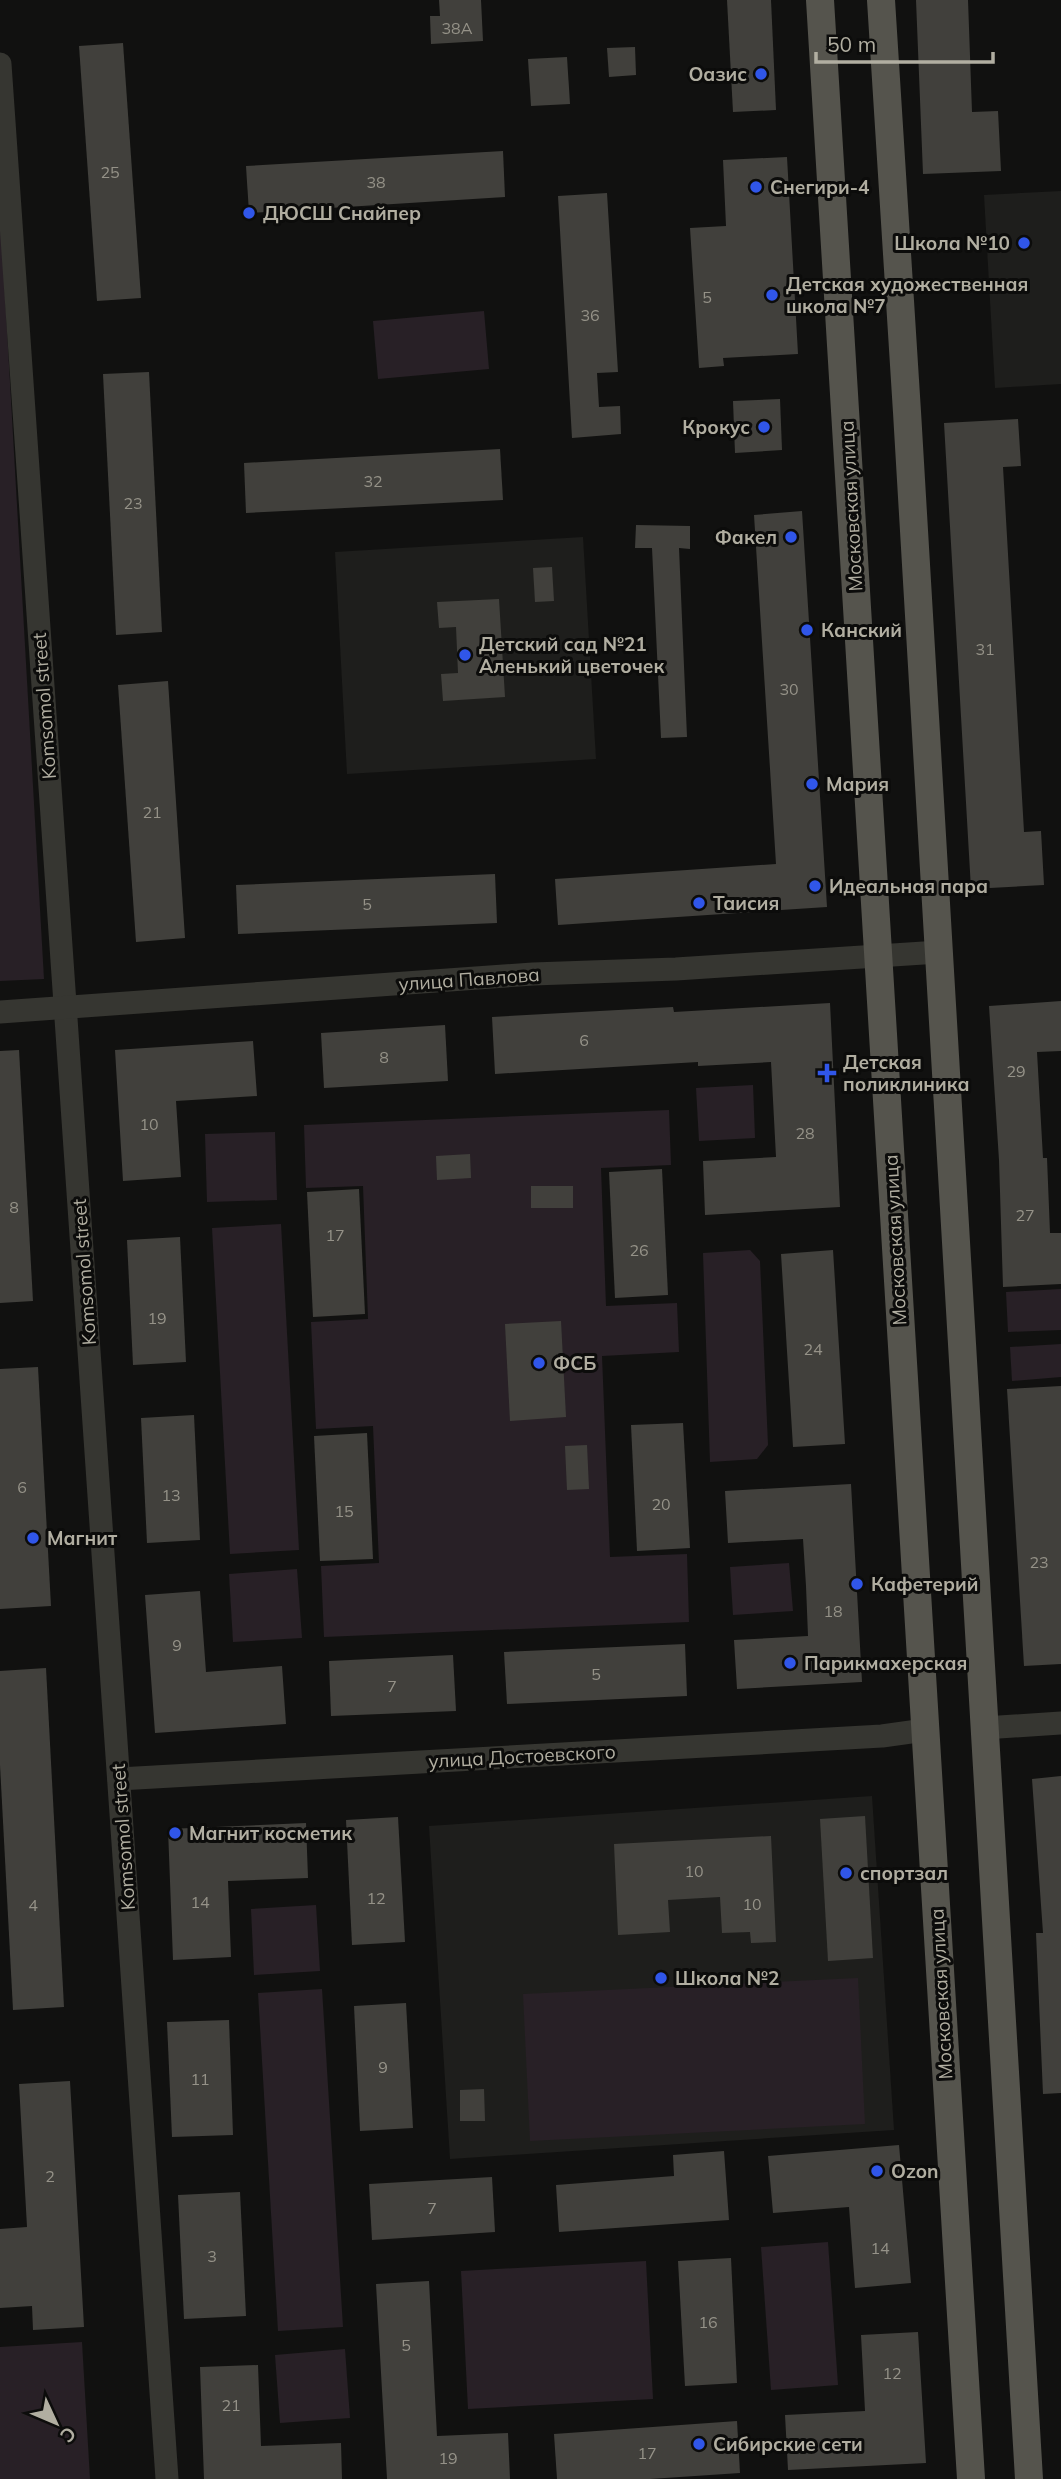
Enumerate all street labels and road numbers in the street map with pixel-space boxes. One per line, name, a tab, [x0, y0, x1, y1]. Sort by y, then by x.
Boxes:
street label: Московская улица	[835, 420, 867, 592]
street label: Komsomol street	[27, 632, 61, 780]
street label: улица Павлова	[398, 962, 540, 996]
street label: Московская улица	[879, 1154, 911, 1326]
street label: Komsomol street	[67, 1198, 101, 1346]
street label: улица Достоевского	[428, 1739, 616, 1773]
street label: Komsomol street	[106, 1763, 140, 1911]
street label: Московская улица	[925, 1908, 957, 2080]

